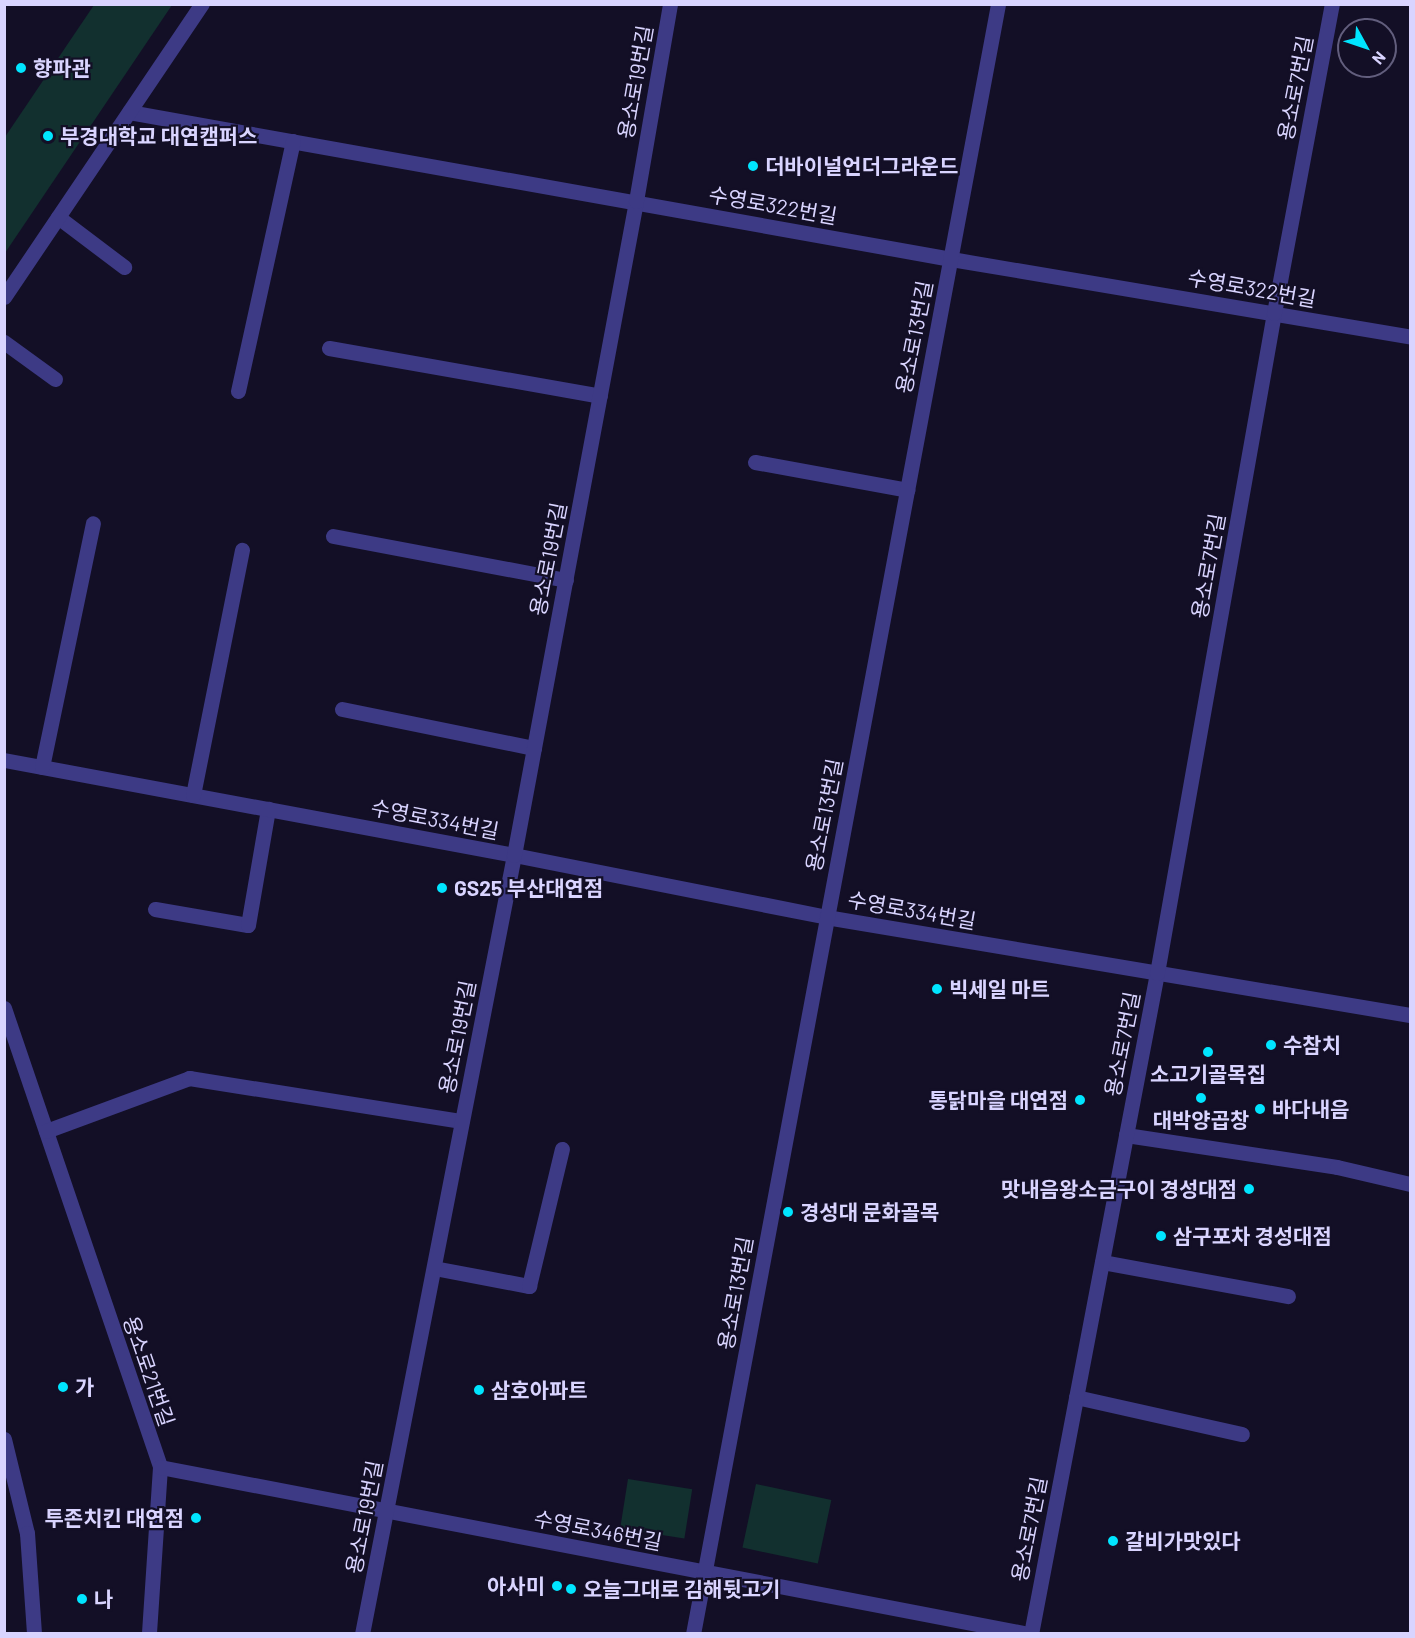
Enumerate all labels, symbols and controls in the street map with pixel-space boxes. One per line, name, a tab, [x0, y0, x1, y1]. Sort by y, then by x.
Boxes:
north arrow	[1337, 18, 1397, 78]
street label: 용소로19번길	[613, 23, 657, 141]
street label: 용소로7번길	[1272, 33, 1318, 143]
text: N	[1369, 48, 1390, 69]
place label: 향파관	[33, 55, 91, 81]
marker: 향파관	[14, 61, 28, 75]
place label: 부경대학교 대연캠퍼스	[60, 123, 257, 149]
marker: 부경대학교 대연캠퍼스	[41, 129, 55, 143]
place label: 더바이널언더그라운드	[765, 153, 958, 179]
marker: 더바이널언더그라운드	[746, 159, 760, 173]
street label: 수영로322번길	[707, 181, 839, 229]
street label: 수영로322번길	[1186, 264, 1318, 312]
street label: 용소로13번길	[891, 278, 937, 396]
street label: 용소로19번길	[525, 500, 571, 618]
street label: 용소로7번길	[1186, 511, 1230, 621]
street label: 용소로13번길	[801, 756, 847, 874]
street label: 수영로334번길	[369, 794, 501, 844]
place label: GS25 부산대연점	[454, 875, 603, 901]
marker: GS25 부산대연점	[435, 881, 449, 895]
street label: 수영로334번길	[846, 886, 978, 934]
place label: 빅세일 마트	[949, 976, 1050, 1002]
street label: 용소로19번길	[434, 978, 480, 1096]
marker: 빅세일 마트	[930, 982, 944, 996]
street label: 용소로7번길	[1099, 989, 1145, 1099]
place label: 수참치	[1283, 1032, 1341, 1058]
marker: 수참치	[1264, 1038, 1278, 1052]
marker: 소고기골목집	[1201, 1045, 1215, 1059]
place label: 소고기골목집	[1150, 1061, 1266, 1087]
place label: 통닭마을 대연점	[929, 1087, 1068, 1113]
marker: 대박양곱창	[1194, 1091, 1208, 1105]
marker: 통닭마을 대연점	[1073, 1093, 1087, 1107]
place label: 바다내음	[1272, 1096, 1349, 1122]
marker: 바다내음	[1253, 1102, 1267, 1116]
place label: 대박양곱창	[1153, 1107, 1249, 1133]
place label: 맛내음왕소금구이 경성대점	[1001, 1176, 1237, 1202]
marker: 맛내음왕소금구이 경성대점	[1242, 1182, 1256, 1196]
place label: 경성대 문화골목	[800, 1199, 939, 1225]
marker: 경성대 문화골목	[781, 1205, 795, 1219]
place label: 삼구포차 경성대점	[1173, 1223, 1332, 1249]
marker: 삼구포차 경성대점	[1154, 1229, 1168, 1243]
street label: 용소로13번길	[713, 1234, 757, 1352]
street label: 용소로21번길	[118, 1313, 180, 1429]
place label: 가	[75, 1374, 94, 1400]
place label: 삼호아파트	[491, 1377, 588, 1403]
marker: 가	[56, 1380, 70, 1394]
marker: 삼호아파트	[472, 1383, 486, 1397]
street label: 용소로19번길	[341, 1458, 387, 1576]
street label: 용소로7번길	[1006, 1474, 1052, 1584]
place label: 투존치킨 대연점	[45, 1505, 184, 1531]
street label: 수영로346번길	[532, 1505, 664, 1555]
marker: 투존치킨 대연점	[189, 1511, 203, 1525]
place label: 갈비가맛있다	[1125, 1528, 1241, 1554]
marker: 갈비가맛있다	[1106, 1534, 1120, 1548]
place label: 아사미	[487, 1573, 545, 1599]
place label: 오늘그대로 김해뒷고기	[583, 1576, 780, 1602]
marker: 아사미	[550, 1579, 564, 1593]
marker: 오늘그대로 김해뒷고기	[564, 1582, 578, 1596]
place label: 나	[94, 1586, 113, 1612]
marker: 나	[75, 1592, 89, 1606]

